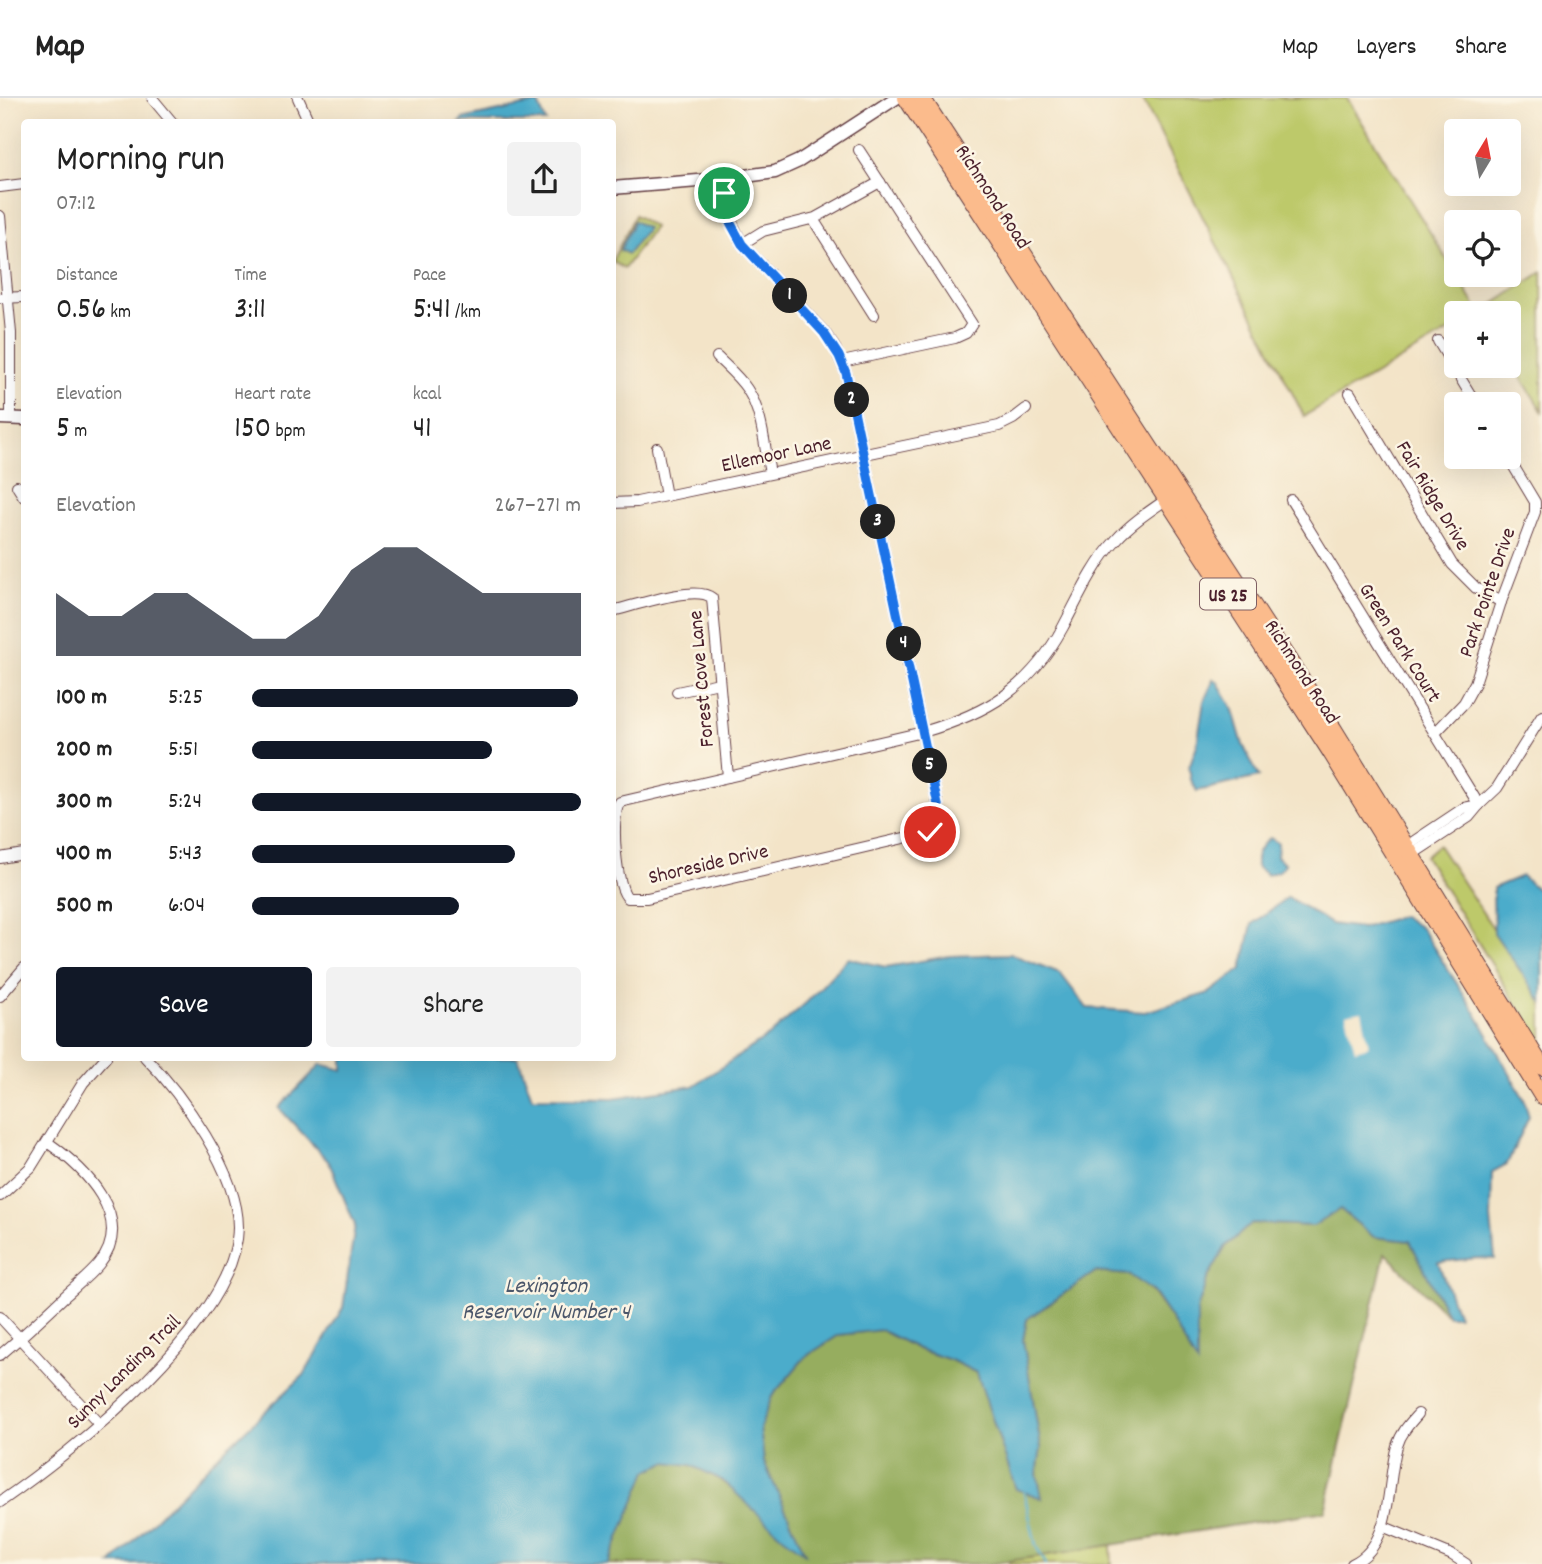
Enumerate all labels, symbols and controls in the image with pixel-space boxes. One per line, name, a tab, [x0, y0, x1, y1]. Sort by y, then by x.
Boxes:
text: Map	[35, 25, 85, 72]
text: Map	[1282, 31, 1318, 65]
text: Layers	[1356, 31, 1417, 65]
text: Share	[1455, 31, 1507, 65]
north arrow	[1444, 119, 1521, 196]
map controls	[1444, 119, 1521, 469]
text: Morning run	[56, 134, 225, 189]
street label: Richmond Road	[946, 139, 1037, 256]
button: share	[507, 142, 581, 216]
pin	[694, 163, 754, 223]
icon: arrive	[705, 174, 743, 212]
text: 07:12	[56, 188, 96, 221]
button: locate	[1444, 210, 1521, 287]
text: Distance	[56, 263, 118, 290]
text: Time	[234, 263, 267, 290]
text: Pace	[413, 263, 446, 290]
pin: 1	[772, 278, 808, 314]
text: 1	[787, 282, 792, 309]
text: 0.56	[56, 290, 106, 333]
text: 3:11	[234, 290, 266, 333]
text: 5:41	[413, 290, 451, 333]
text: km	[106, 300, 131, 327]
text: /km	[451, 300, 481, 327]
button: +	[1444, 301, 1521, 378]
text: Elevation	[56, 382, 122, 409]
text: Heart rate	[234, 382, 311, 409]
text: kcal	[413, 382, 442, 409]
pin: 2	[834, 382, 870, 418]
text: 2	[847, 386, 856, 413]
button: −	[1444, 392, 1521, 469]
text: 5	[56, 409, 70, 452]
text: 150	[234, 409, 271, 452]
text: 41	[413, 409, 432, 452]
text: m	[70, 419, 87, 446]
text: bpm	[271, 419, 306, 446]
street label: Ellemoor Lane	[719, 430, 834, 482]
street label: Fair Ridge Drive	[1387, 436, 1476, 557]
text: Elevation	[56, 490, 136, 523]
text: 267–271 m	[494, 490, 581, 523]
pin: 3	[860, 504, 896, 540]
text: 3	[873, 508, 882, 535]
street label: Park Pointe Drive	[1453, 524, 1525, 662]
street label: Green Park Court	[1350, 578, 1447, 710]
road number: US 25	[1200, 579, 1256, 610]
street label: Forest Cove Lane	[682, 609, 724, 748]
street label: Richmond Road	[1255, 614, 1346, 731]
pin: 4	[886, 626, 922, 662]
text: 4	[900, 630, 907, 657]
text: 100 m	[56, 682, 107, 715]
text: 5:25	[168, 682, 203, 715]
text: 200 m	[56, 734, 112, 767]
text: 5:51	[168, 734, 198, 767]
pin: 5	[912, 748, 948, 784]
text: 5	[925, 752, 934, 779]
text: 300 m	[56, 786, 112, 819]
text: 5:24	[168, 786, 202, 819]
pin	[900, 802, 960, 862]
icon: check	[911, 813, 949, 851]
text: 400 m	[56, 838, 112, 871]
text: 5:43	[168, 838, 202, 871]
street label: Shoreside Drive	[646, 838, 772, 894]
text: 500 m	[56, 890, 113, 923]
text: 6:04	[168, 890, 205, 923]
button: Save	[56, 967, 312, 1047]
button: Share	[326, 967, 581, 1047]
water label: Lexington Reservoir Number 4	[462, 1271, 631, 1330]
street label: Sunny Landing Trail	[61, 1309, 189, 1437]

